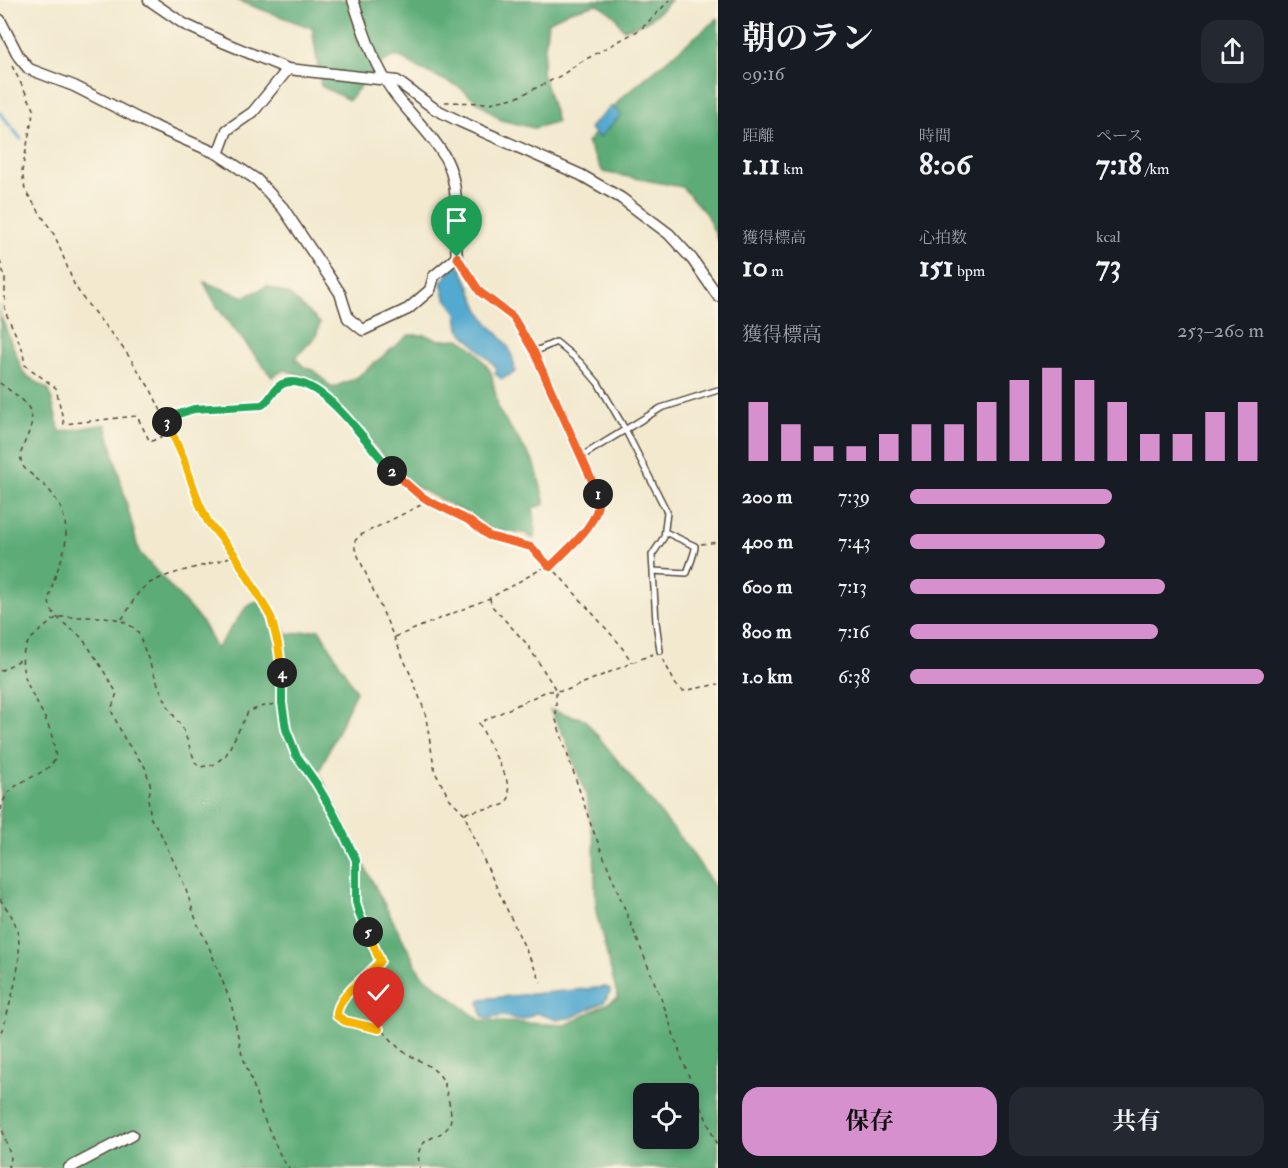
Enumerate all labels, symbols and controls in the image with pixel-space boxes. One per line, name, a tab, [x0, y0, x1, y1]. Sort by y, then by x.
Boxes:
text: 朝のラン	[742, 18, 874, 59]
button: share	[1201, 20, 1264, 83]
text: 09:16	[742, 61, 785, 86]
text: 距離	[742, 126, 774, 146]
text: 時間	[919, 126, 951, 146]
text: ペース	[1096, 126, 1143, 146]
text: 1.11	[742, 146, 780, 183]
text: 8:06	[919, 146, 971, 183]
text: 7:18	[1096, 146, 1142, 183]
text: km	[780, 159, 803, 179]
text: /km	[1142, 159, 1170, 179]
pin	[431, 195, 482, 257]
icon: arrive	[440, 204, 473, 237]
text: kcal	[1096, 227, 1121, 247]
text: 獲得標高	[742, 228, 806, 248]
text: 心拍数	[919, 228, 967, 248]
text: 73	[1096, 247, 1121, 284]
text: 10	[742, 248, 768, 285]
text: 151	[919, 248, 954, 285]
text: m	[768, 261, 784, 281]
text: bpm	[954, 261, 985, 281]
text: 253–260 m	[1177, 318, 1264, 343]
text: 獲得標高	[742, 322, 822, 347]
pin: 3	[152, 407, 182, 437]
text: 3	[164, 412, 170, 432]
pin: 2	[377, 456, 407, 486]
text: 2	[388, 461, 396, 481]
pin: 1	[583, 479, 613, 509]
text: 1	[595, 484, 601, 504]
text: 200 m	[742, 484, 792, 509]
text: 7:39	[838, 484, 870, 509]
text: 400 m	[742, 529, 793, 554]
text: 7:43	[838, 529, 871, 554]
text: 600 m	[742, 574, 792, 599]
text: 7:13	[838, 574, 867, 599]
text: 800 m	[742, 619, 792, 644]
text: 7:16	[838, 619, 869, 644]
pin: 4	[267, 658, 297, 688]
text: 4	[278, 663, 286, 683]
text: 1.0 km	[742, 664, 793, 689]
text: 6:38	[838, 664, 870, 689]
pin: 5	[353, 917, 383, 947]
text: 5	[364, 922, 372, 942]
pin	[353, 967, 404, 1029]
icon: check	[362, 976, 395, 1009]
map controls	[633, 1083, 699, 1149]
button: locate	[633, 1083, 699, 1149]
button: 保存	[742, 1087, 997, 1156]
button: 共有	[1009, 1087, 1264, 1156]

